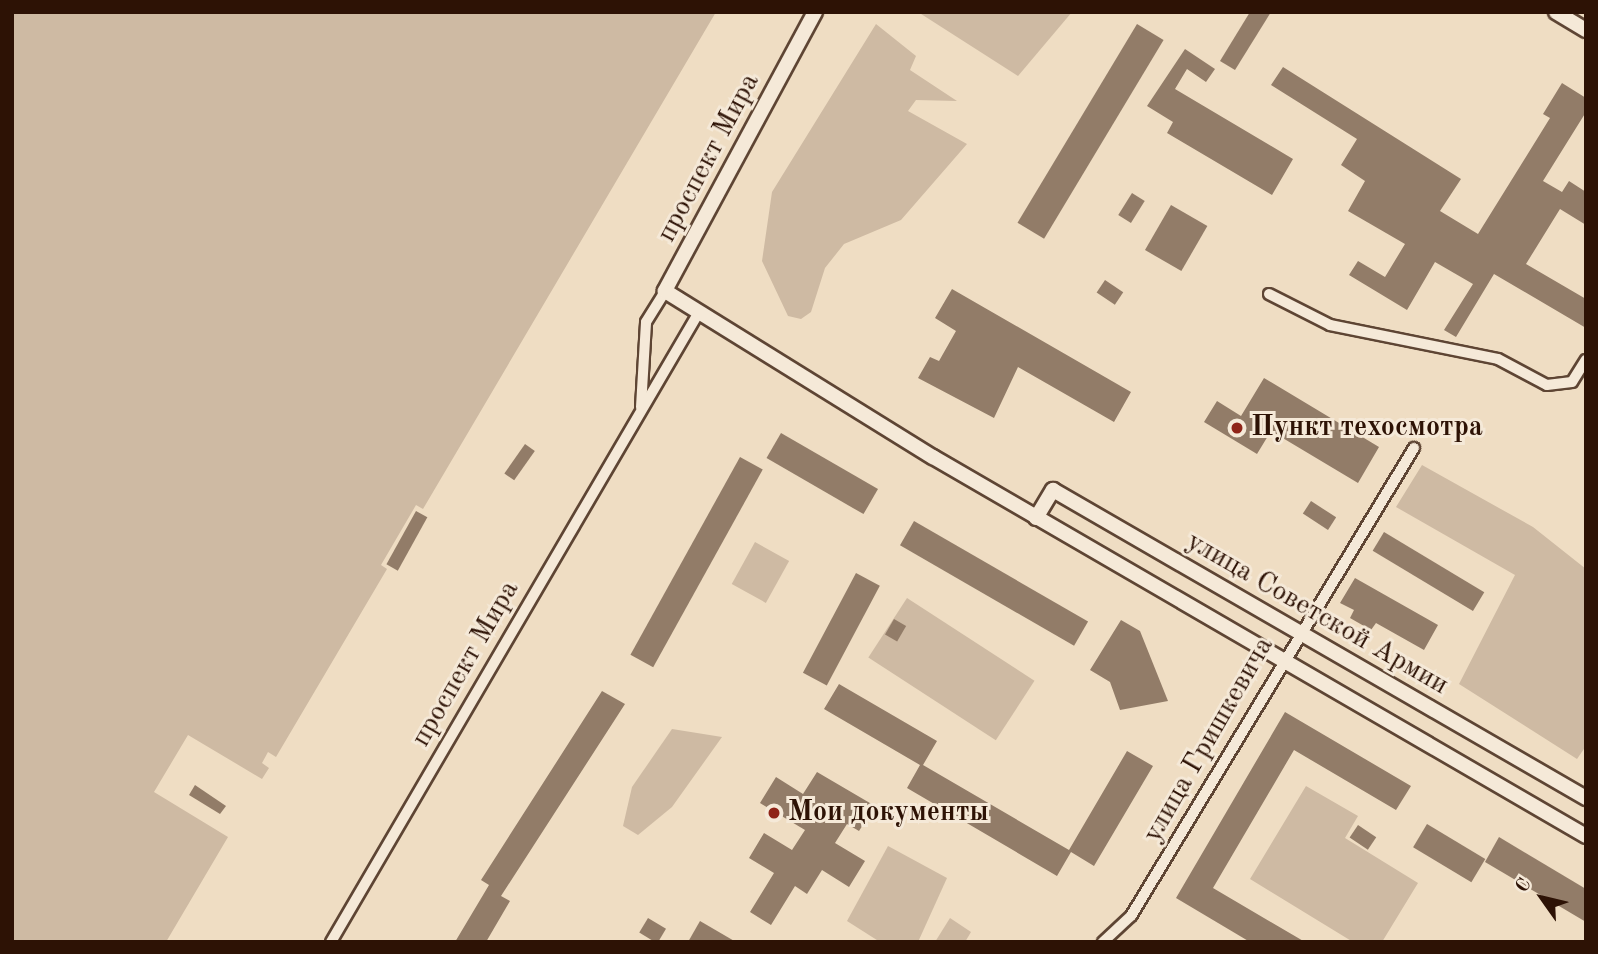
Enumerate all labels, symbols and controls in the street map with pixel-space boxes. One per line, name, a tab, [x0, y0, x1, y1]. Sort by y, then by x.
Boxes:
street label: проспект Мира	[650, 68, 768, 248]
place label: Пункт техосмотра	[1251, 411, 1483, 445]
marker: Пункт техосмотра	[1229, 420, 1245, 436]
street label: улица Советской Армии	[1180, 525, 1454, 703]
street label: проспект Мира	[405, 575, 527, 753]
street label: улица Гришкевича	[1136, 631, 1282, 849]
place label: Мои документы	[788, 796, 989, 830]
marker: Мои документы	[766, 805, 782, 821]
north arrow	[1507, 863, 1577, 933]
text: С	[1513, 875, 1536, 896]

